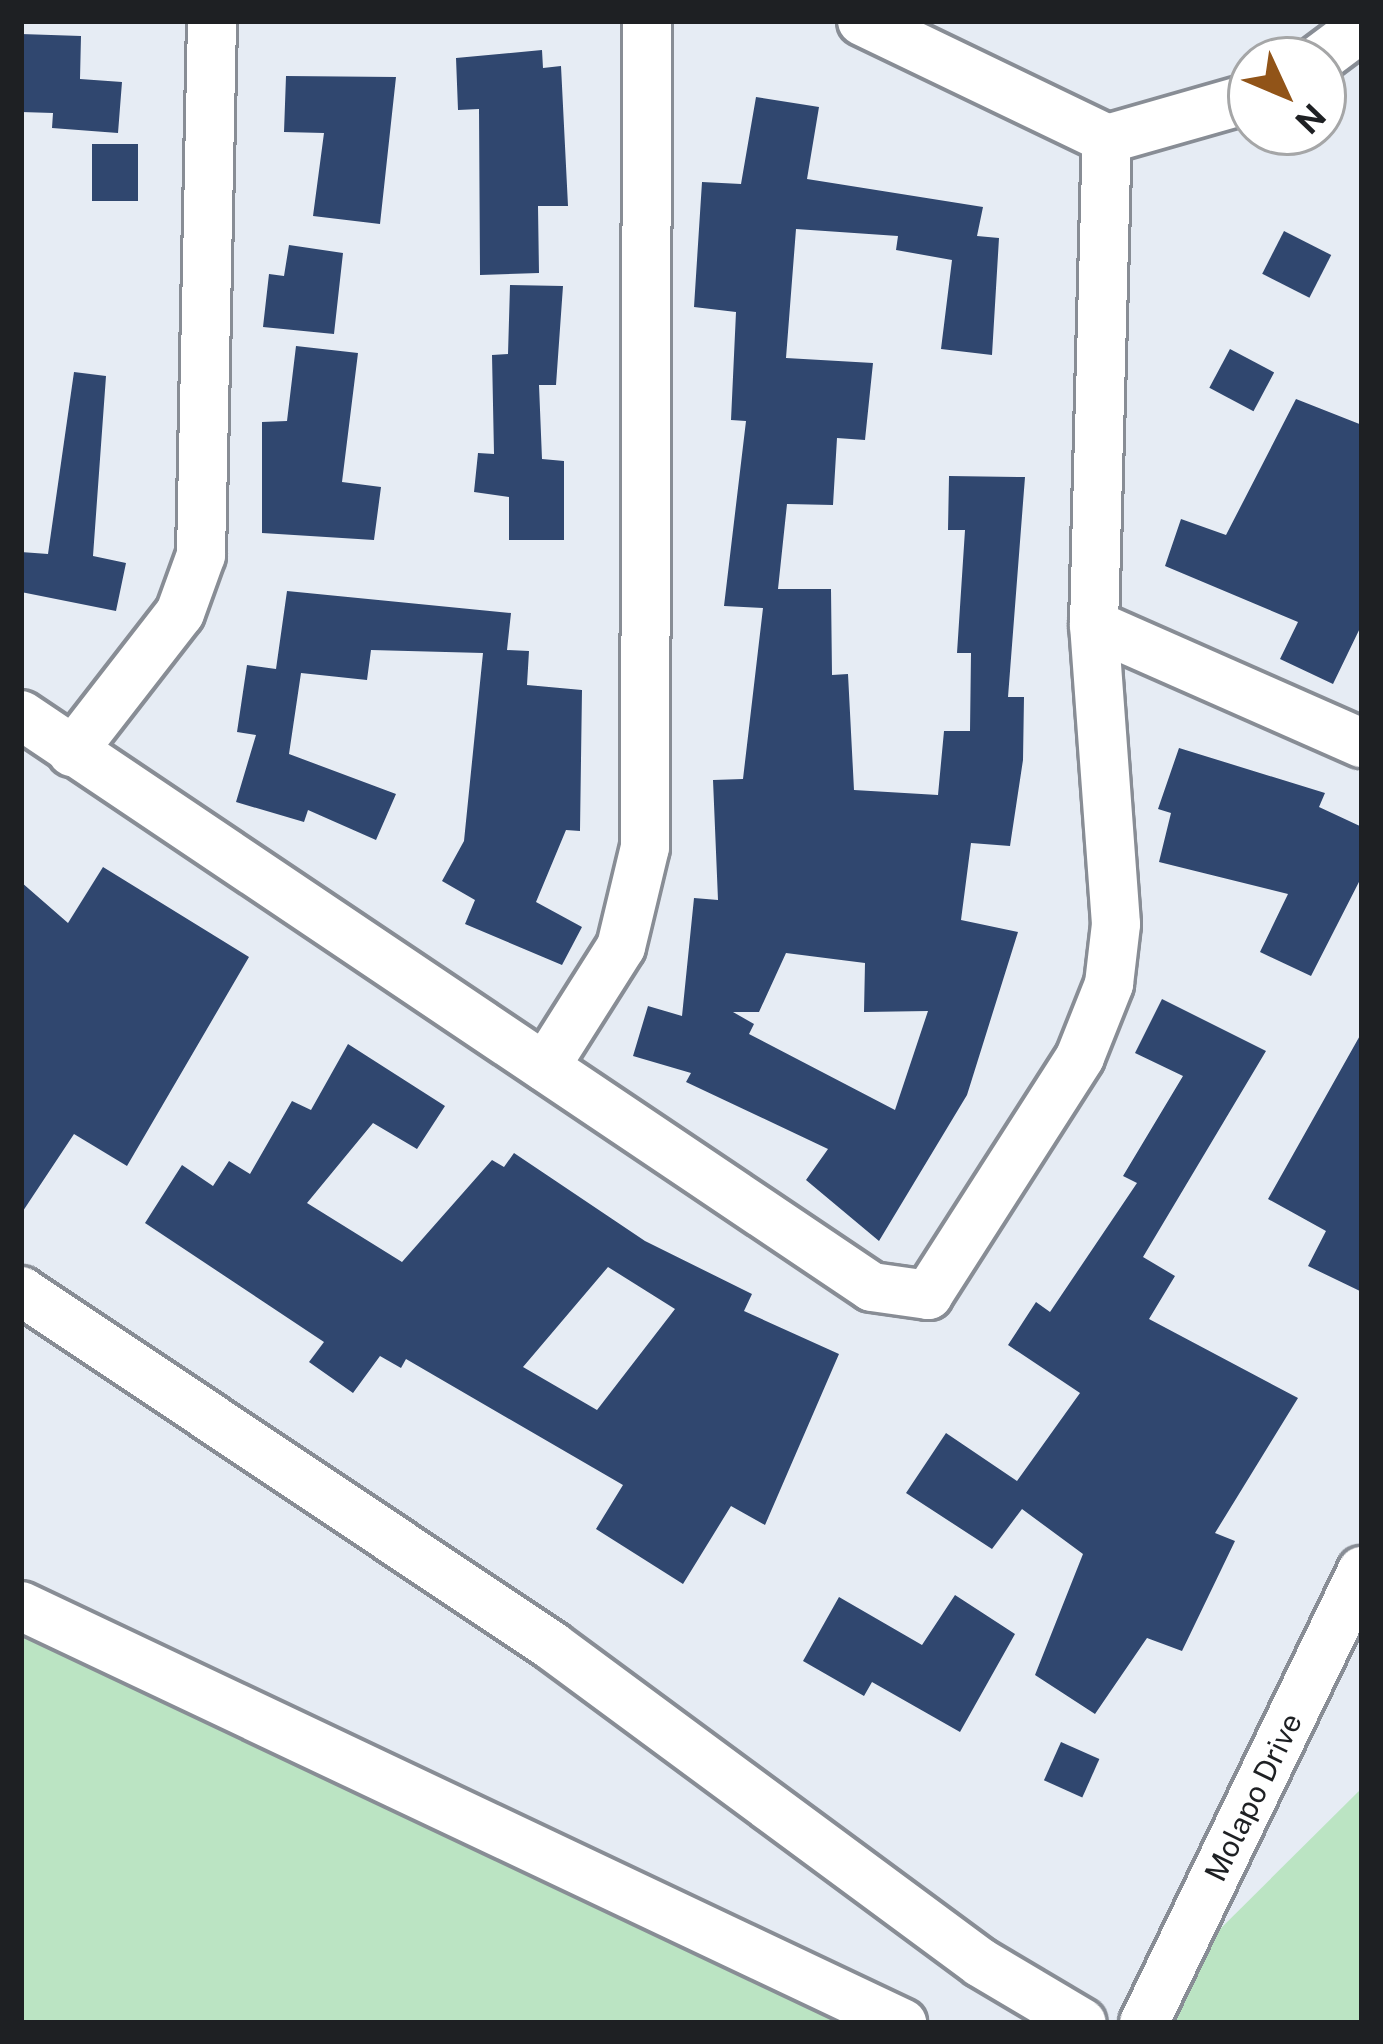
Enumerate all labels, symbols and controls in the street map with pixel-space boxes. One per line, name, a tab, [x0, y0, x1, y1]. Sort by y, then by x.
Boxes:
north arrow	[1227, 36, 1347, 156]
text: N	[1288, 96, 1333, 141]
street label: Molapo Drive	[1197, 1707, 1309, 1887]

